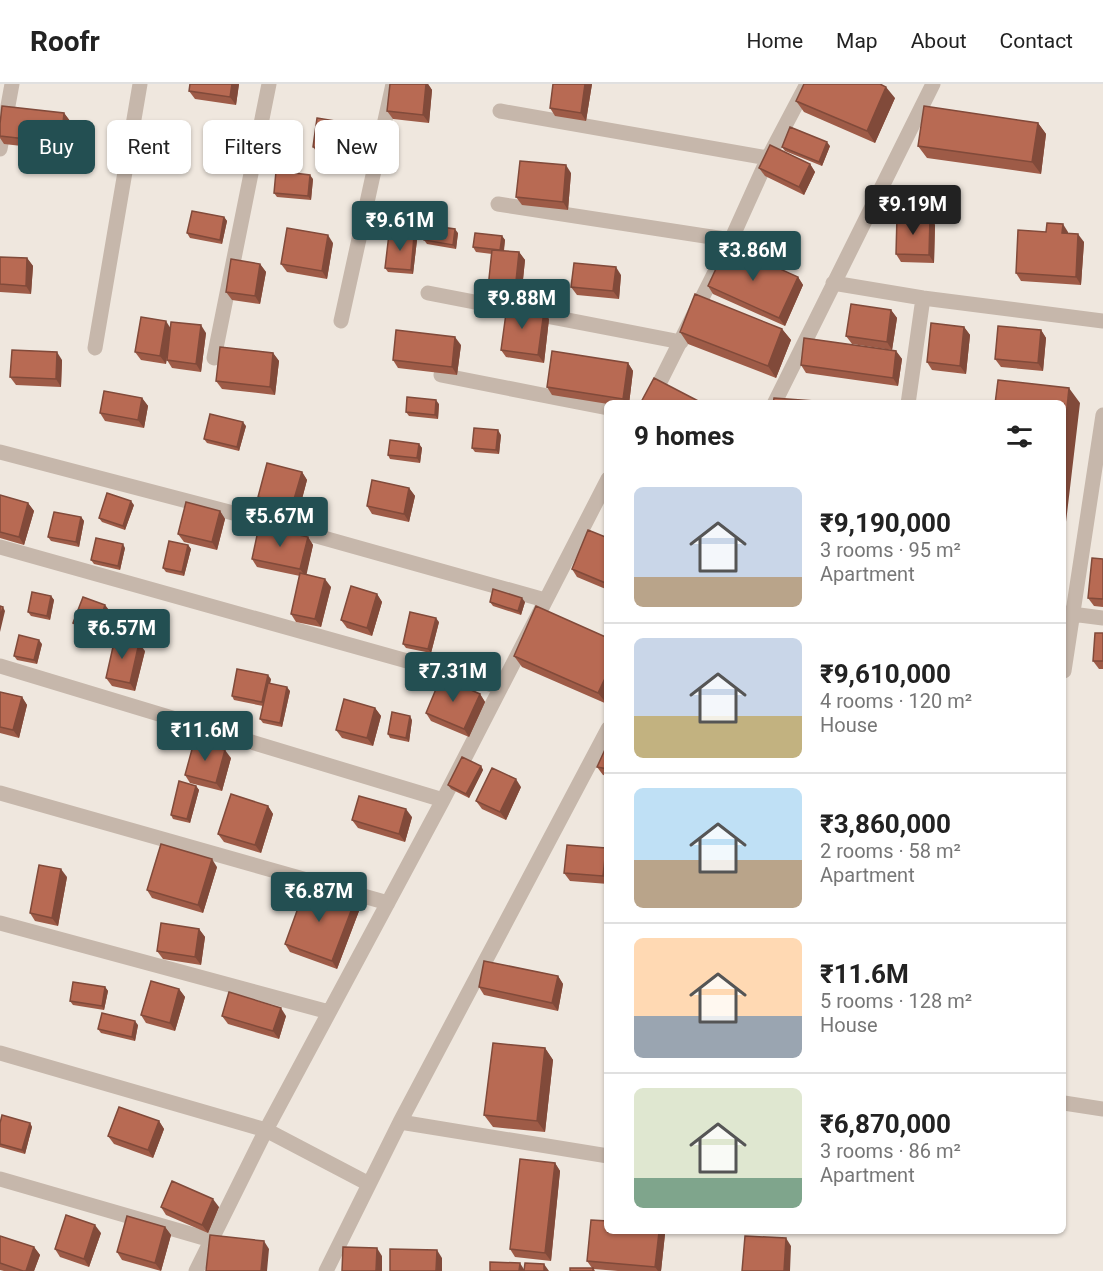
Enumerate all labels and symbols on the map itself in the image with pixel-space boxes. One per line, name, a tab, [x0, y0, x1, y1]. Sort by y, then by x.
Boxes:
pin: ₹9.19M	[864, 185, 962, 236]
pin: ₹9.61M	[351, 201, 449, 252]
pin: ₹3.86M	[704, 231, 802, 282]
pin: ₹9.88M	[473, 279, 571, 330]
pin: ₹5.67M	[231, 497, 329, 548]
pin: ₹6.57M	[73, 609, 171, 660]
pin: ₹7.31M	[404, 652, 502, 703]
pin: ₹11.6M	[156, 711, 254, 762]
pin: ₹6.87M	[270, 872, 368, 923]

